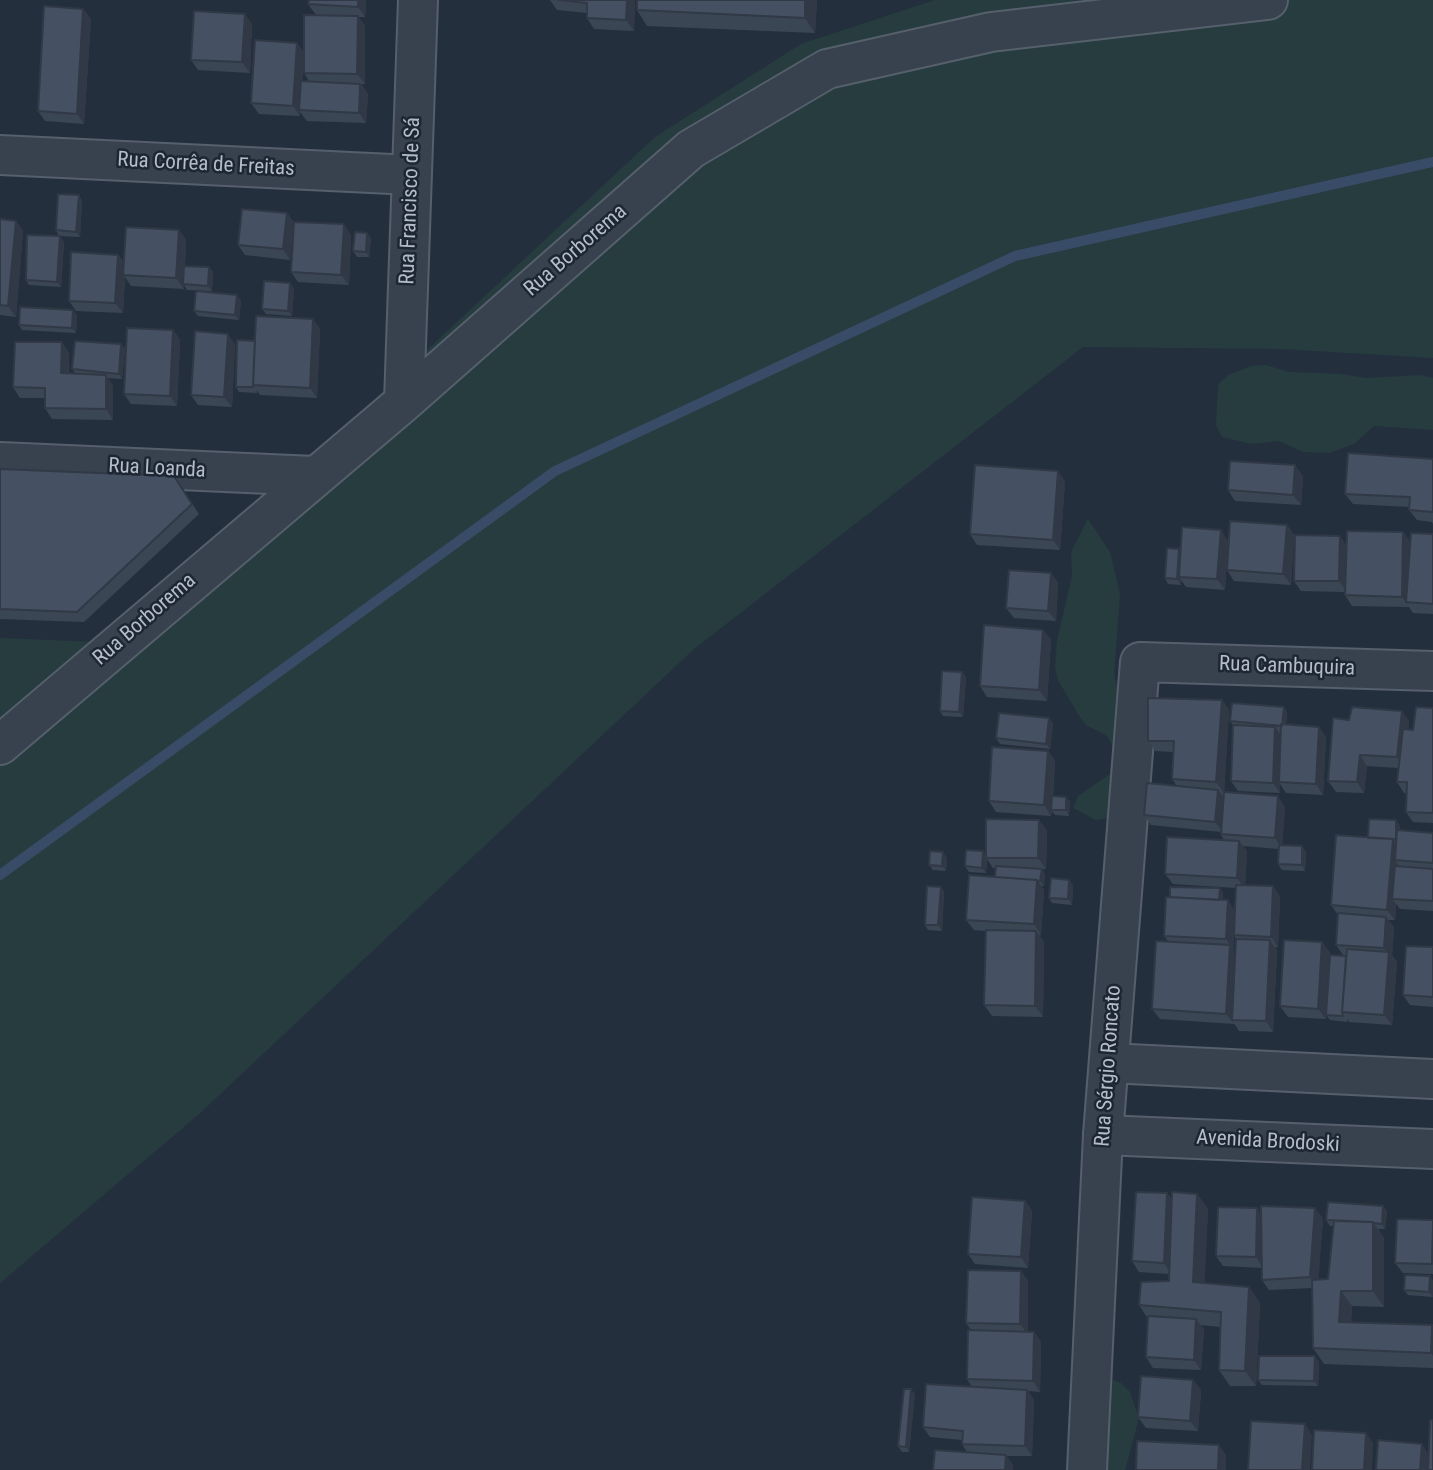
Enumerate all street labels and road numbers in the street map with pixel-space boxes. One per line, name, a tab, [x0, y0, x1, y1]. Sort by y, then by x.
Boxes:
street label: Rua Francisco de Sá	[395, 117, 427, 285]
street label: Rua Corrêa de Freitas	[117, 148, 295, 182]
street label: Rua Borborema	[520, 200, 632, 302]
street label: Rua Loanda	[108, 454, 206, 484]
street label: Rua Borborema	[89, 569, 201, 671]
street label: Rua Cambuquira	[1219, 652, 1355, 682]
street label: Rua Sérgio Roncato	[1091, 984, 1127, 1148]
street label: Avenida Brodoski	[1196, 1126, 1340, 1158]

